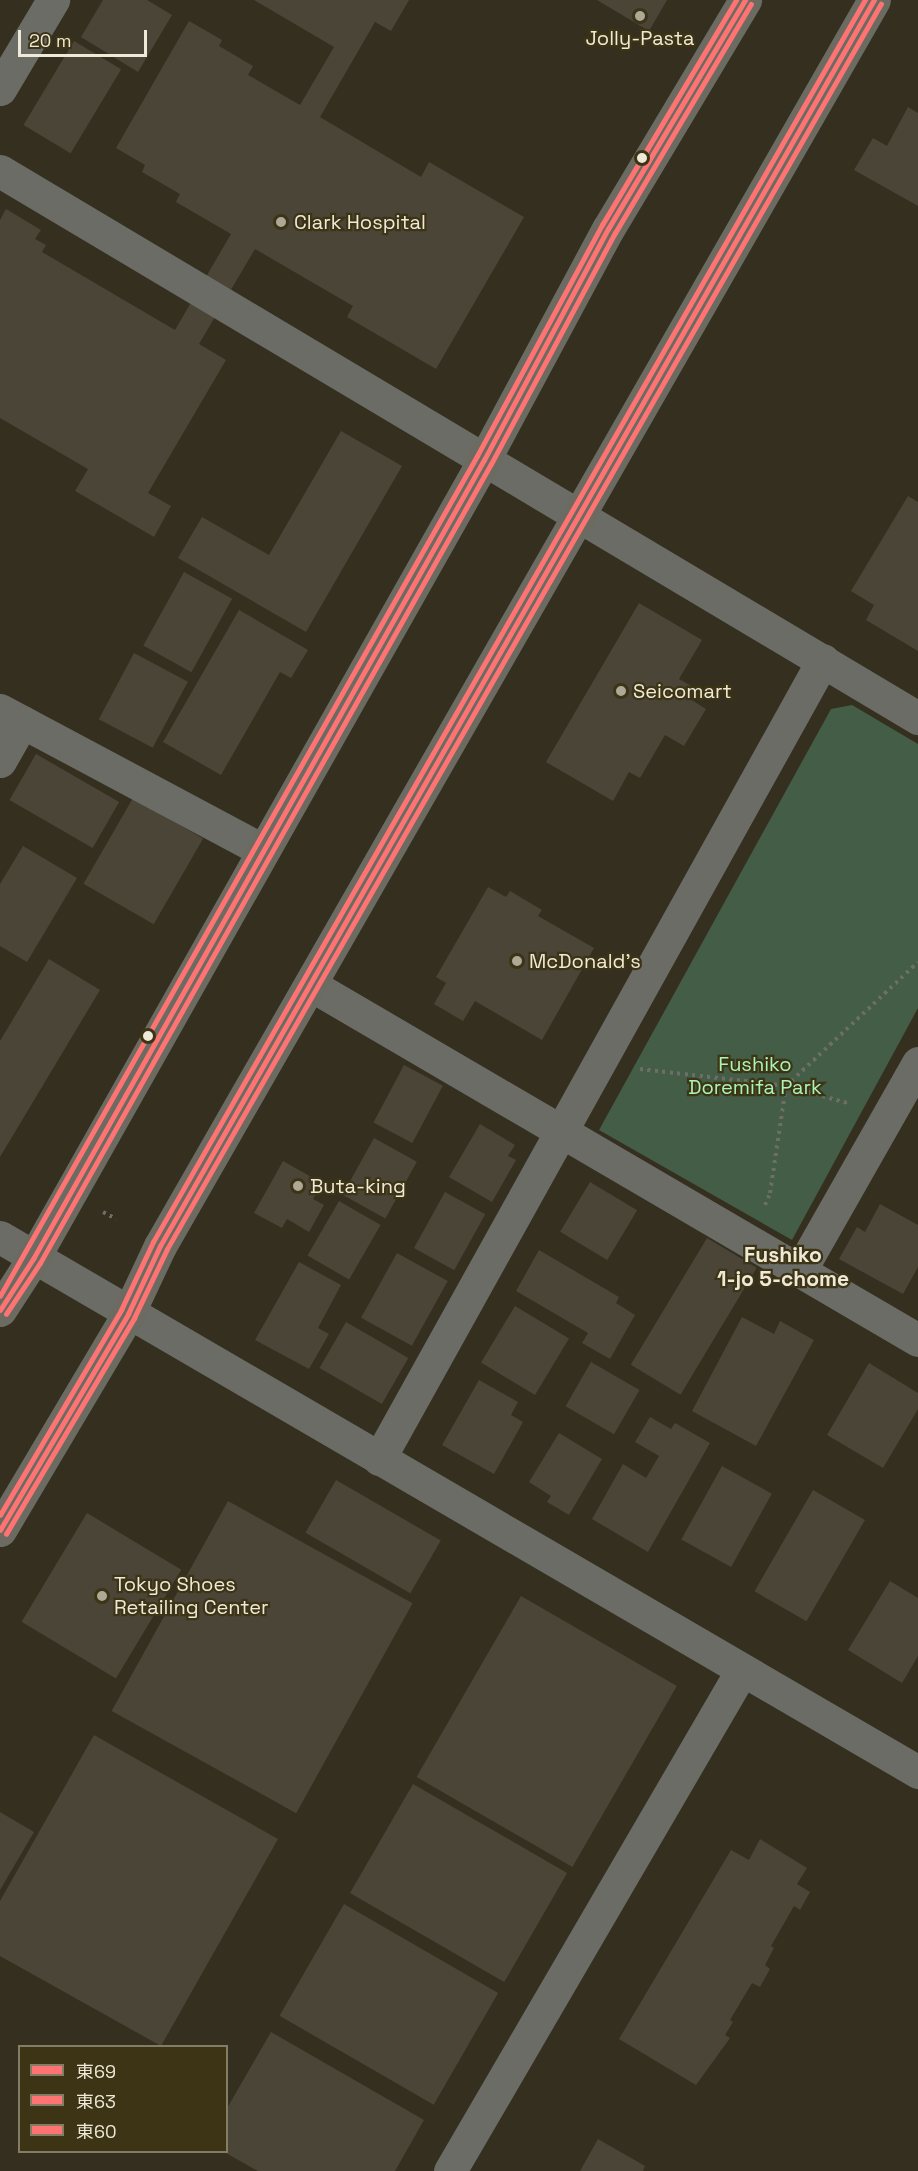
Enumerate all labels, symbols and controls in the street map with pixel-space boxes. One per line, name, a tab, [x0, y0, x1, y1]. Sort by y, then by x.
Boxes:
marker: Jolly-Pasta	[633, 9, 647, 23]
scale bar	[21, 18, 150, 56]
place label: Jolly-Pasta	[585, 26, 695, 50]
text: 20 m	[29, 29, 72, 52]
unlabelled marker	[636, 152, 648, 164]
place label: Clark Hospital	[294, 210, 426, 234]
marker: Clark Hospital	[272, 213, 290, 231]
place label: Seicomart	[633, 679, 732, 703]
marker: Seicomart	[614, 684, 628, 698]
place label: McDonald's	[529, 949, 641, 973]
marker: McDonald's	[510, 954, 524, 968]
unlabelled marker	[142, 1030, 154, 1042]
park label: Fushiko Doremifa Park	[688, 1053, 822, 1100]
place label: Buta-king	[310, 1174, 406, 1198]
marker: Buta-king	[291, 1179, 305, 1193]
district label: Fushiko 1-jo 5-chome	[717, 1242, 849, 1292]
place label: Tokyo Shoes Retailing Center	[114, 1572, 269, 1619]
marker: Tokyo Shoes Retailing Center	[95, 1589, 109, 1603]
legend	[18, 2045, 228, 2153]
text: 東69	[76, 2060, 116, 2083]
text: 東63	[76, 2090, 116, 2113]
text: 東60	[76, 2120, 117, 2143]

